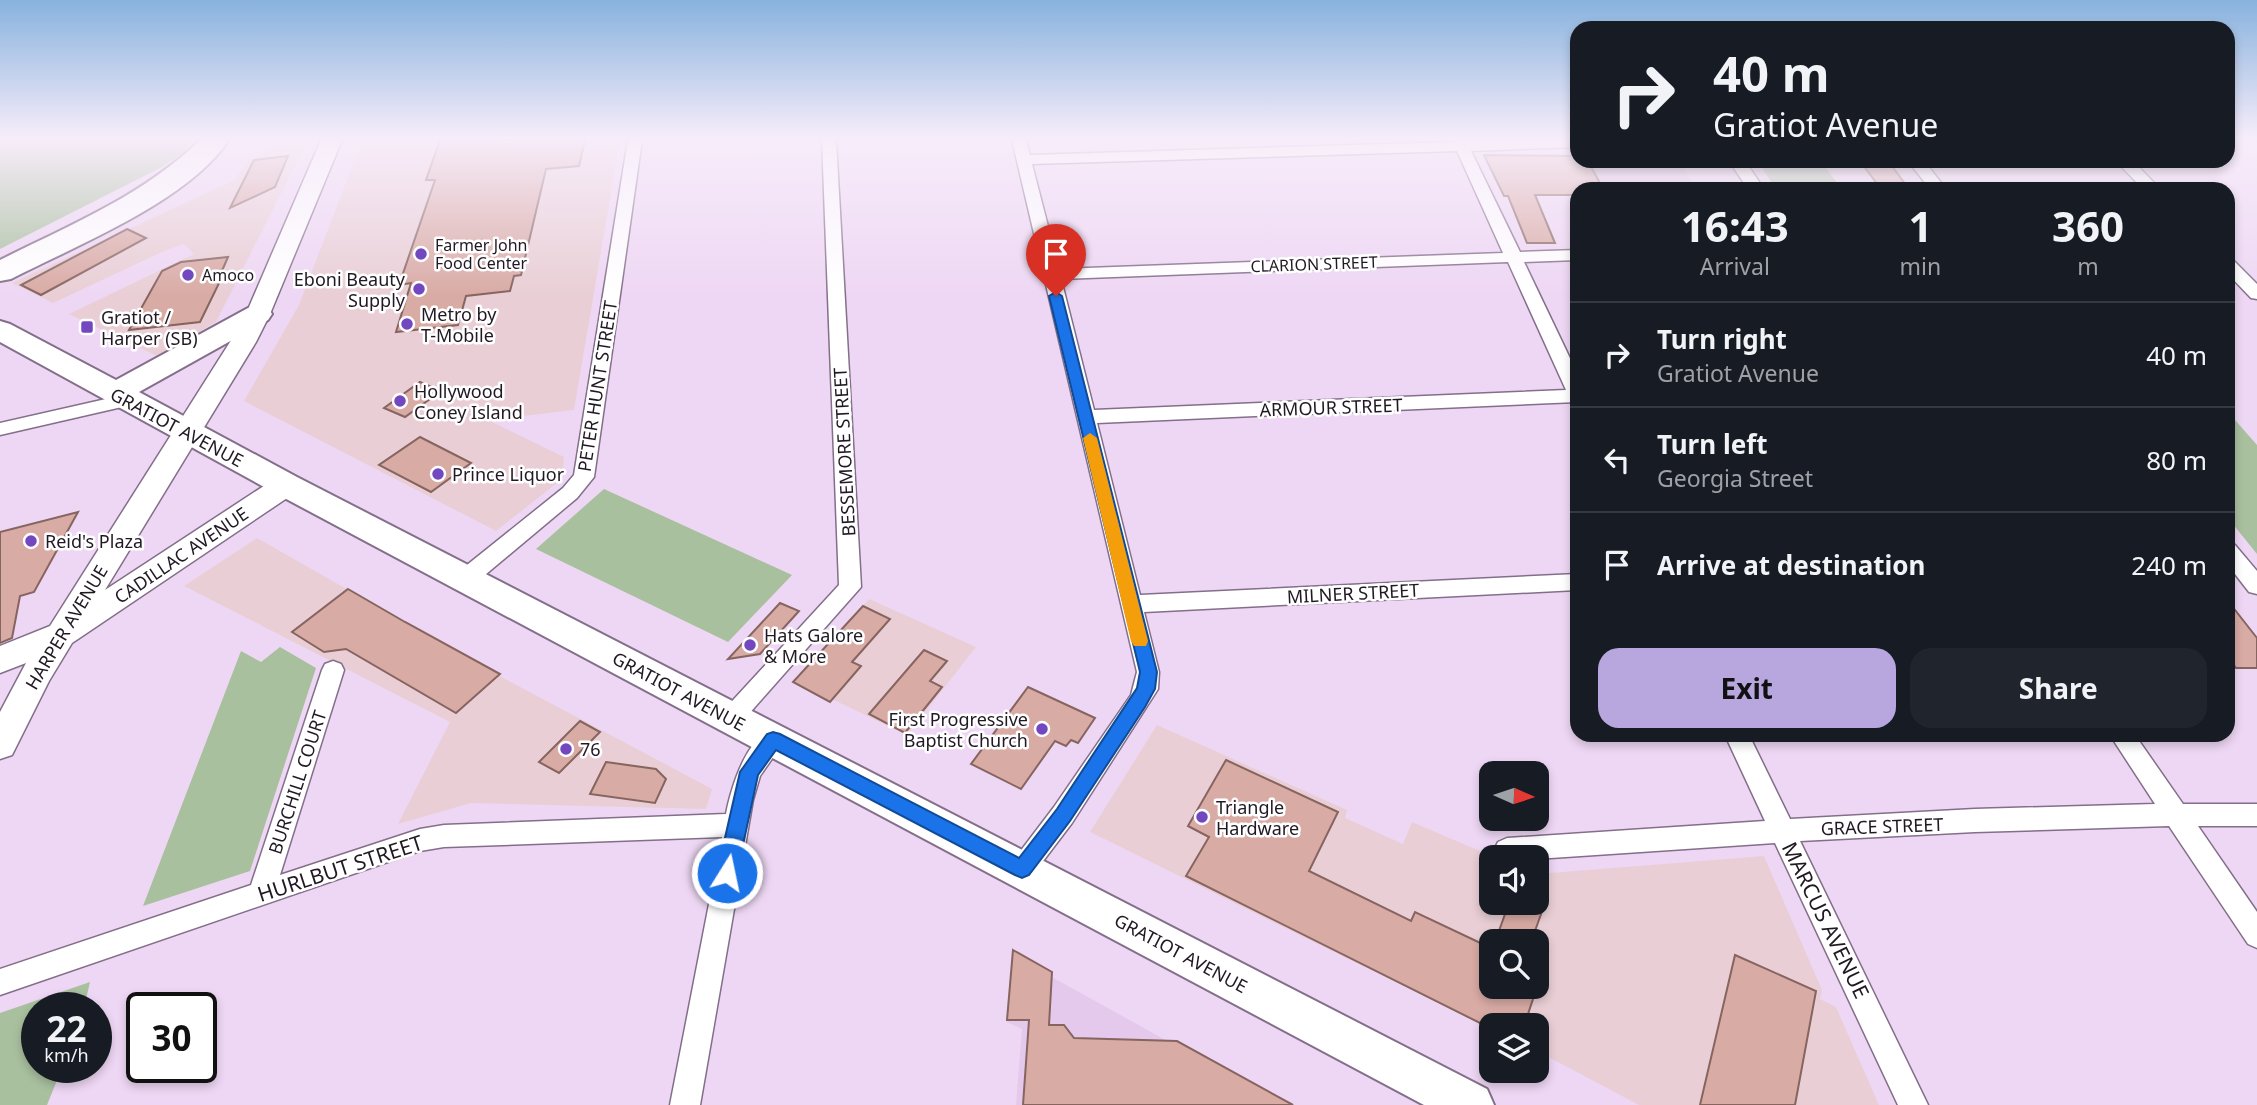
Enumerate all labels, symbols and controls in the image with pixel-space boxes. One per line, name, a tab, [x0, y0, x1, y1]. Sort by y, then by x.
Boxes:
text: 40 m	[1713, 40, 1830, 106]
icon: right	[1598, 49, 1689, 140]
text: Gratiot Avenue	[1713, 103, 1938, 146]
text: 16:43	[1681, 197, 1789, 254]
text: 1	[1908, 197, 1932, 254]
text: 360	[2052, 197, 2124, 254]
pin	[1026, 224, 1086, 296]
place label: Farmer John Food Center	[435, 234, 527, 274]
icon: arrive	[1037, 235, 1075, 273]
marker: Farmer John Food Center	[413, 246, 429, 262]
text: Arrival	[1700, 250, 1770, 282]
text: min	[1900, 250, 1941, 282]
text: m	[2077, 250, 2099, 282]
street label: CLARION STREET	[1250, 251, 1378, 277]
place label: Amoco	[202, 264, 254, 286]
marker: Amoco	[180, 267, 196, 283]
place label: Eboni Beauty Supply	[294, 267, 406, 312]
marker: Eboni Beauty Supply	[411, 281, 427, 297]
street label: PETER HUNT STREET	[572, 299, 622, 473]
place label: Metro by T-Mobile	[421, 302, 497, 347]
place label: Gratiot / Harper (SB)	[101, 305, 198, 350]
marker: Metro by T-Mobile	[399, 316, 415, 332]
marker: Gratiot / Harper (SB)	[79, 319, 95, 335]
text: Turn right	[1657, 321, 1787, 357]
icon: right	[1598, 336, 1636, 374]
text: 40 m	[2146, 337, 2207, 373]
text: Gratiot Avenue	[1657, 357, 1819, 389]
street label: BESSEMORE STREET	[828, 367, 860, 537]
place label: Hollywood Coney Island	[414, 379, 523, 424]
street label: GRATIOT AVENUE	[106, 382, 248, 472]
marker: Hollywood Coney Island	[392, 393, 408, 409]
street label: ARMOUR STREET	[1259, 393, 1403, 421]
text: Turn left	[1657, 426, 1768, 462]
icon: left	[1598, 441, 1636, 479]
text: 80 m	[2146, 442, 2207, 478]
place label: Prince Liquor	[452, 462, 565, 486]
text: Georgia Street	[1657, 462, 1813, 494]
marker: Prince Liquor	[430, 466, 446, 482]
street label: CADILLAC AVENUE	[109, 501, 253, 609]
place label: Reid's Plaza	[45, 529, 143, 553]
marker: Reid's Plaza	[23, 533, 39, 549]
icon: arrive	[1598, 546, 1636, 584]
text: Arrive at destination	[1657, 547, 1926, 583]
text: 240 m	[2131, 547, 2207, 583]
street label: HARPER AVENUE	[19, 560, 113, 694]
street label: MILNER STREET	[1286, 578, 1420, 608]
place label: Hats Galore & More	[764, 623, 863, 668]
marker: Hats Galore & More	[742, 637, 758, 653]
street label: GRATIOT AVENUE	[608, 646, 750, 736]
button: Exit	[1598, 648, 1896, 728]
button: Share	[1910, 648, 2207, 728]
street label: BURCHILL COURT	[262, 707, 332, 857]
place label: First Progressive Baptist Church	[888, 707, 1028, 752]
marker: First Progressive Baptist Church	[1034, 721, 1050, 737]
place label: 76	[580, 737, 601, 761]
marker: 76	[558, 741, 574, 757]
north arrow	[1479, 761, 1549, 831]
map controls	[1479, 761, 1549, 1083]
place label: Triangle Hardware	[1216, 795, 1299, 840]
marker: Triangle Hardware	[1194, 809, 1210, 825]
street label: GRACE STREET	[1820, 812, 1944, 840]
street label: HURLBUT STREET	[254, 828, 427, 908]
position arrow	[690, 836, 764, 910]
street label: MARCUS AVENUE	[1776, 837, 1876, 1003]
button: sound	[1479, 845, 1549, 915]
street label: GRATIOT AVENUE	[1110, 908, 1252, 998]
button: search	[1479, 929, 1549, 999]
speed limit sign: 30	[126, 992, 217, 1083]
text: 22	[46, 1005, 87, 1052]
button: layers	[1479, 1013, 1549, 1083]
text: km/h	[44, 1043, 89, 1067]

